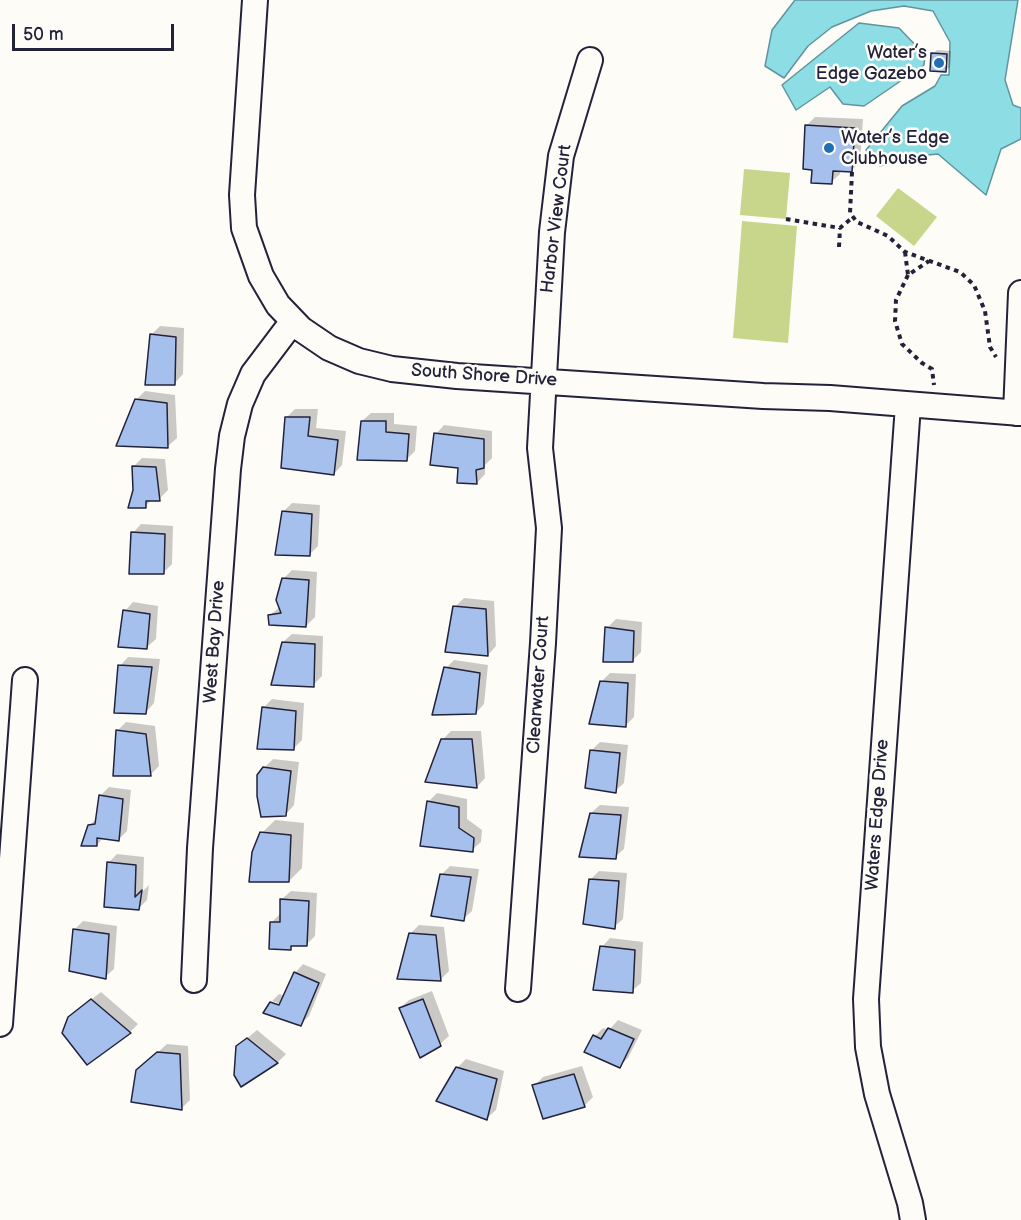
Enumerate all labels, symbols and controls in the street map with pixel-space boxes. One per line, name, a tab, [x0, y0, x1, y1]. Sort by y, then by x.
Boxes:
scale bar	[15, 12, 177, 50]
text: 50 m	[23, 24, 64, 45]
place label: Water’s Edge Gazebo	[816, 42, 927, 84]
marker: Water’s Edge Gazebo	[932, 56, 946, 70]
place label: Water’s Edge Clubhouse	[841, 127, 949, 170]
marker: Water’s Edge Clubhouse	[822, 141, 836, 155]
street label: Harbor View Court	[537, 143, 577, 295]
street label: South Shore Drive	[410, 360, 558, 392]
street label: West Bay Drive	[200, 580, 230, 704]
street label: Clearwater Court	[523, 615, 555, 755]
street label: Waters Edge Drive	[862, 738, 894, 892]

